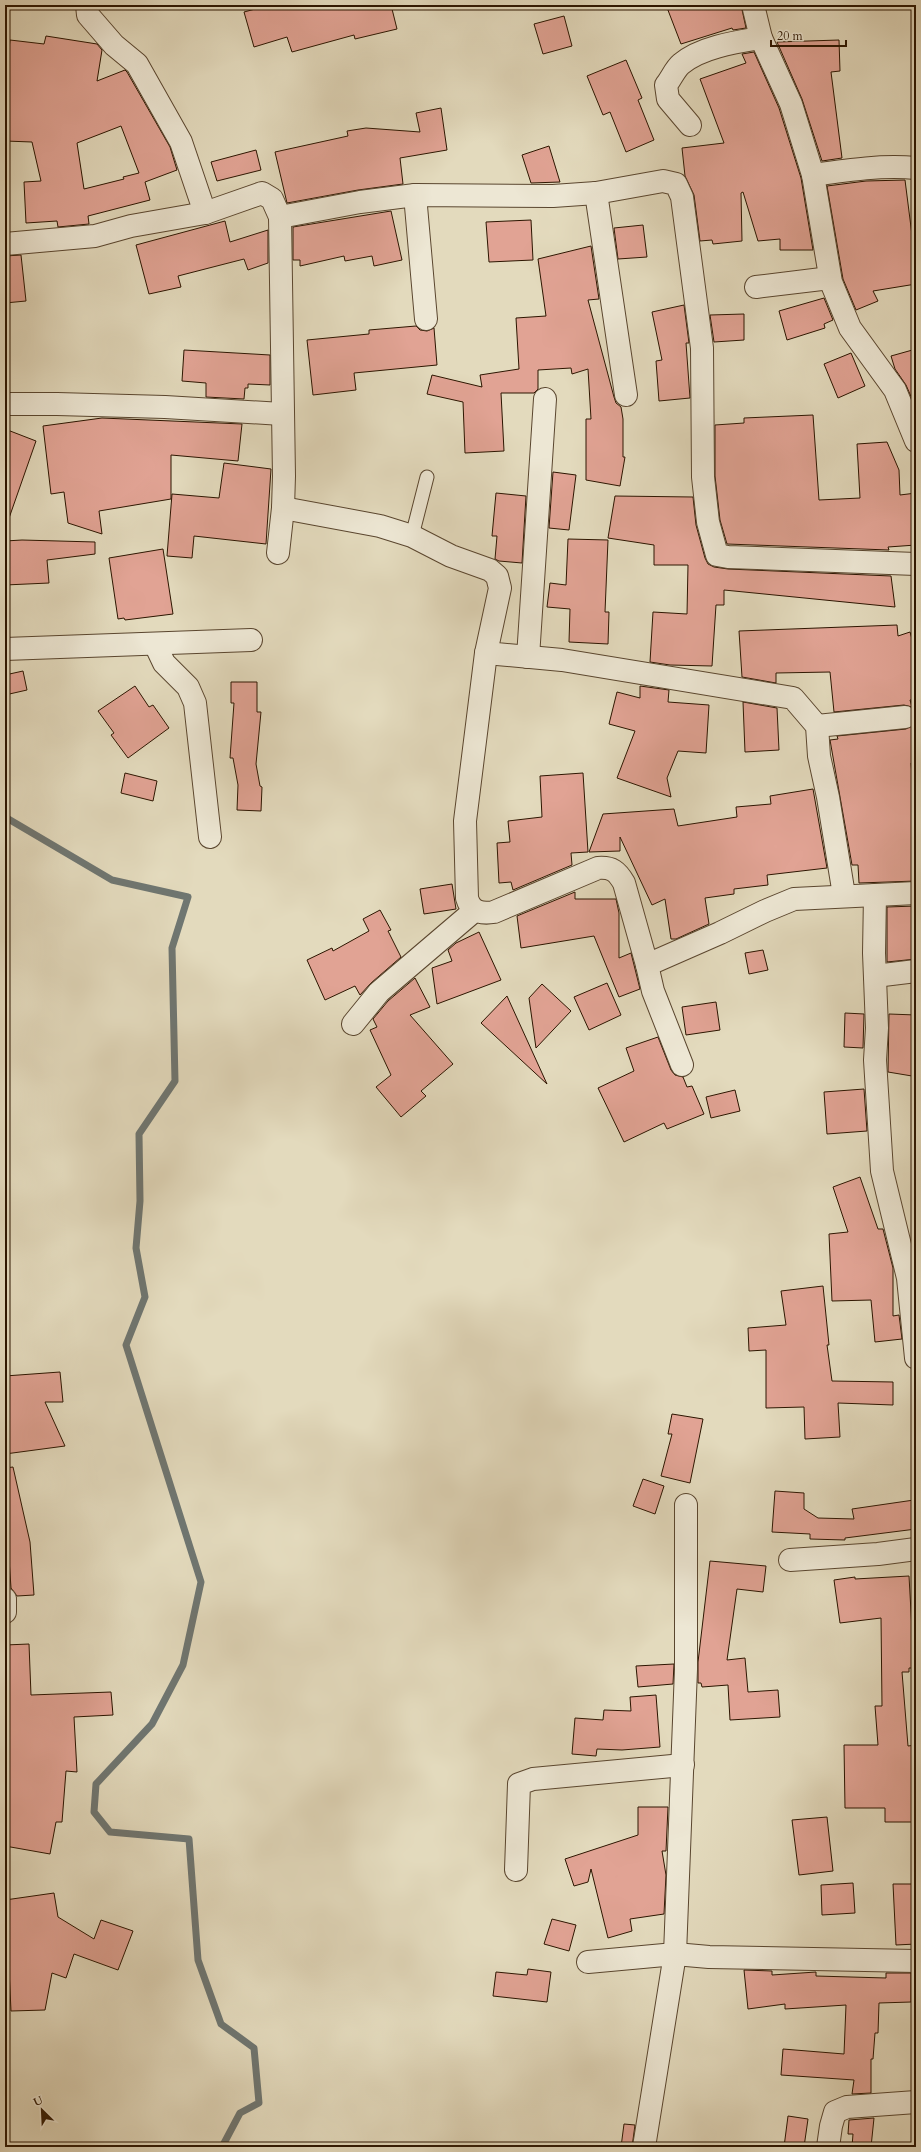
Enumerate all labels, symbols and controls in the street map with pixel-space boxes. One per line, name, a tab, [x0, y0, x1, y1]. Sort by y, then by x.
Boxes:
scale bar	[771, 22, 846, 48]
text: 20 m	[777, 28, 804, 44]
north arrow	[22, 2090, 62, 2130]
text: U	[31, 2093, 45, 2110]

